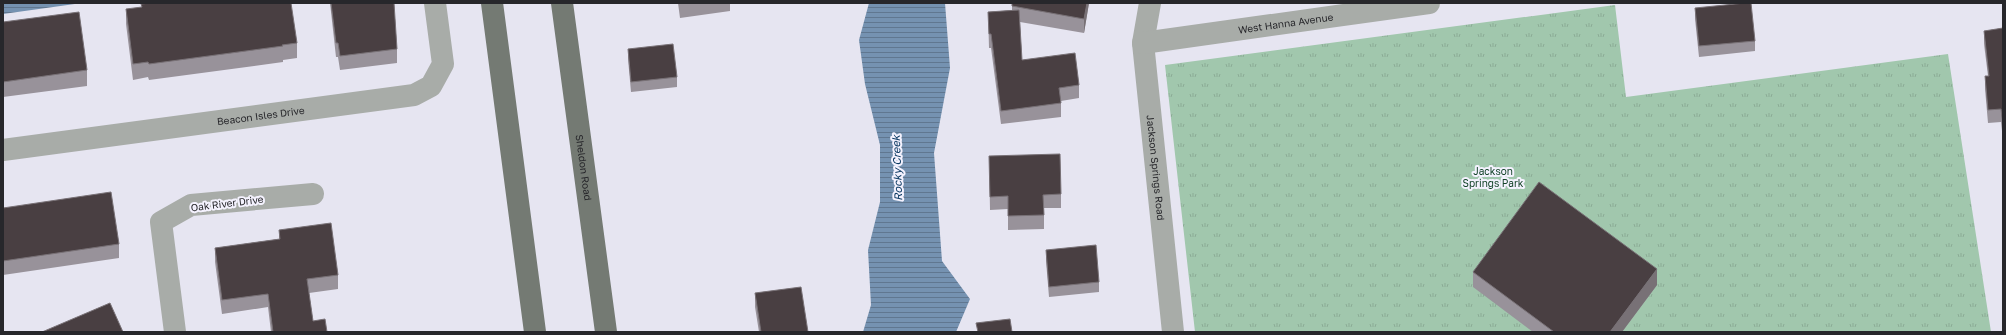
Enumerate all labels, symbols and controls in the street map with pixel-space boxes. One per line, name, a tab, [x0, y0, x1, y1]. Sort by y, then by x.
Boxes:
street label: West Hanna Avenue	[1237, 10, 1334, 36]
street label: Beacon Isles Drive	[216, 104, 305, 127]
street label: Jackson Springs Road	[1145, 114, 1167, 221]
water label: Rocky Creek	[889, 133, 905, 201]
street label: Sheldon Road	[574, 134, 594, 201]
park label: Jackson Springs Park	[1463, 165, 1524, 189]
street label: Oak River Drive	[190, 193, 264, 213]

